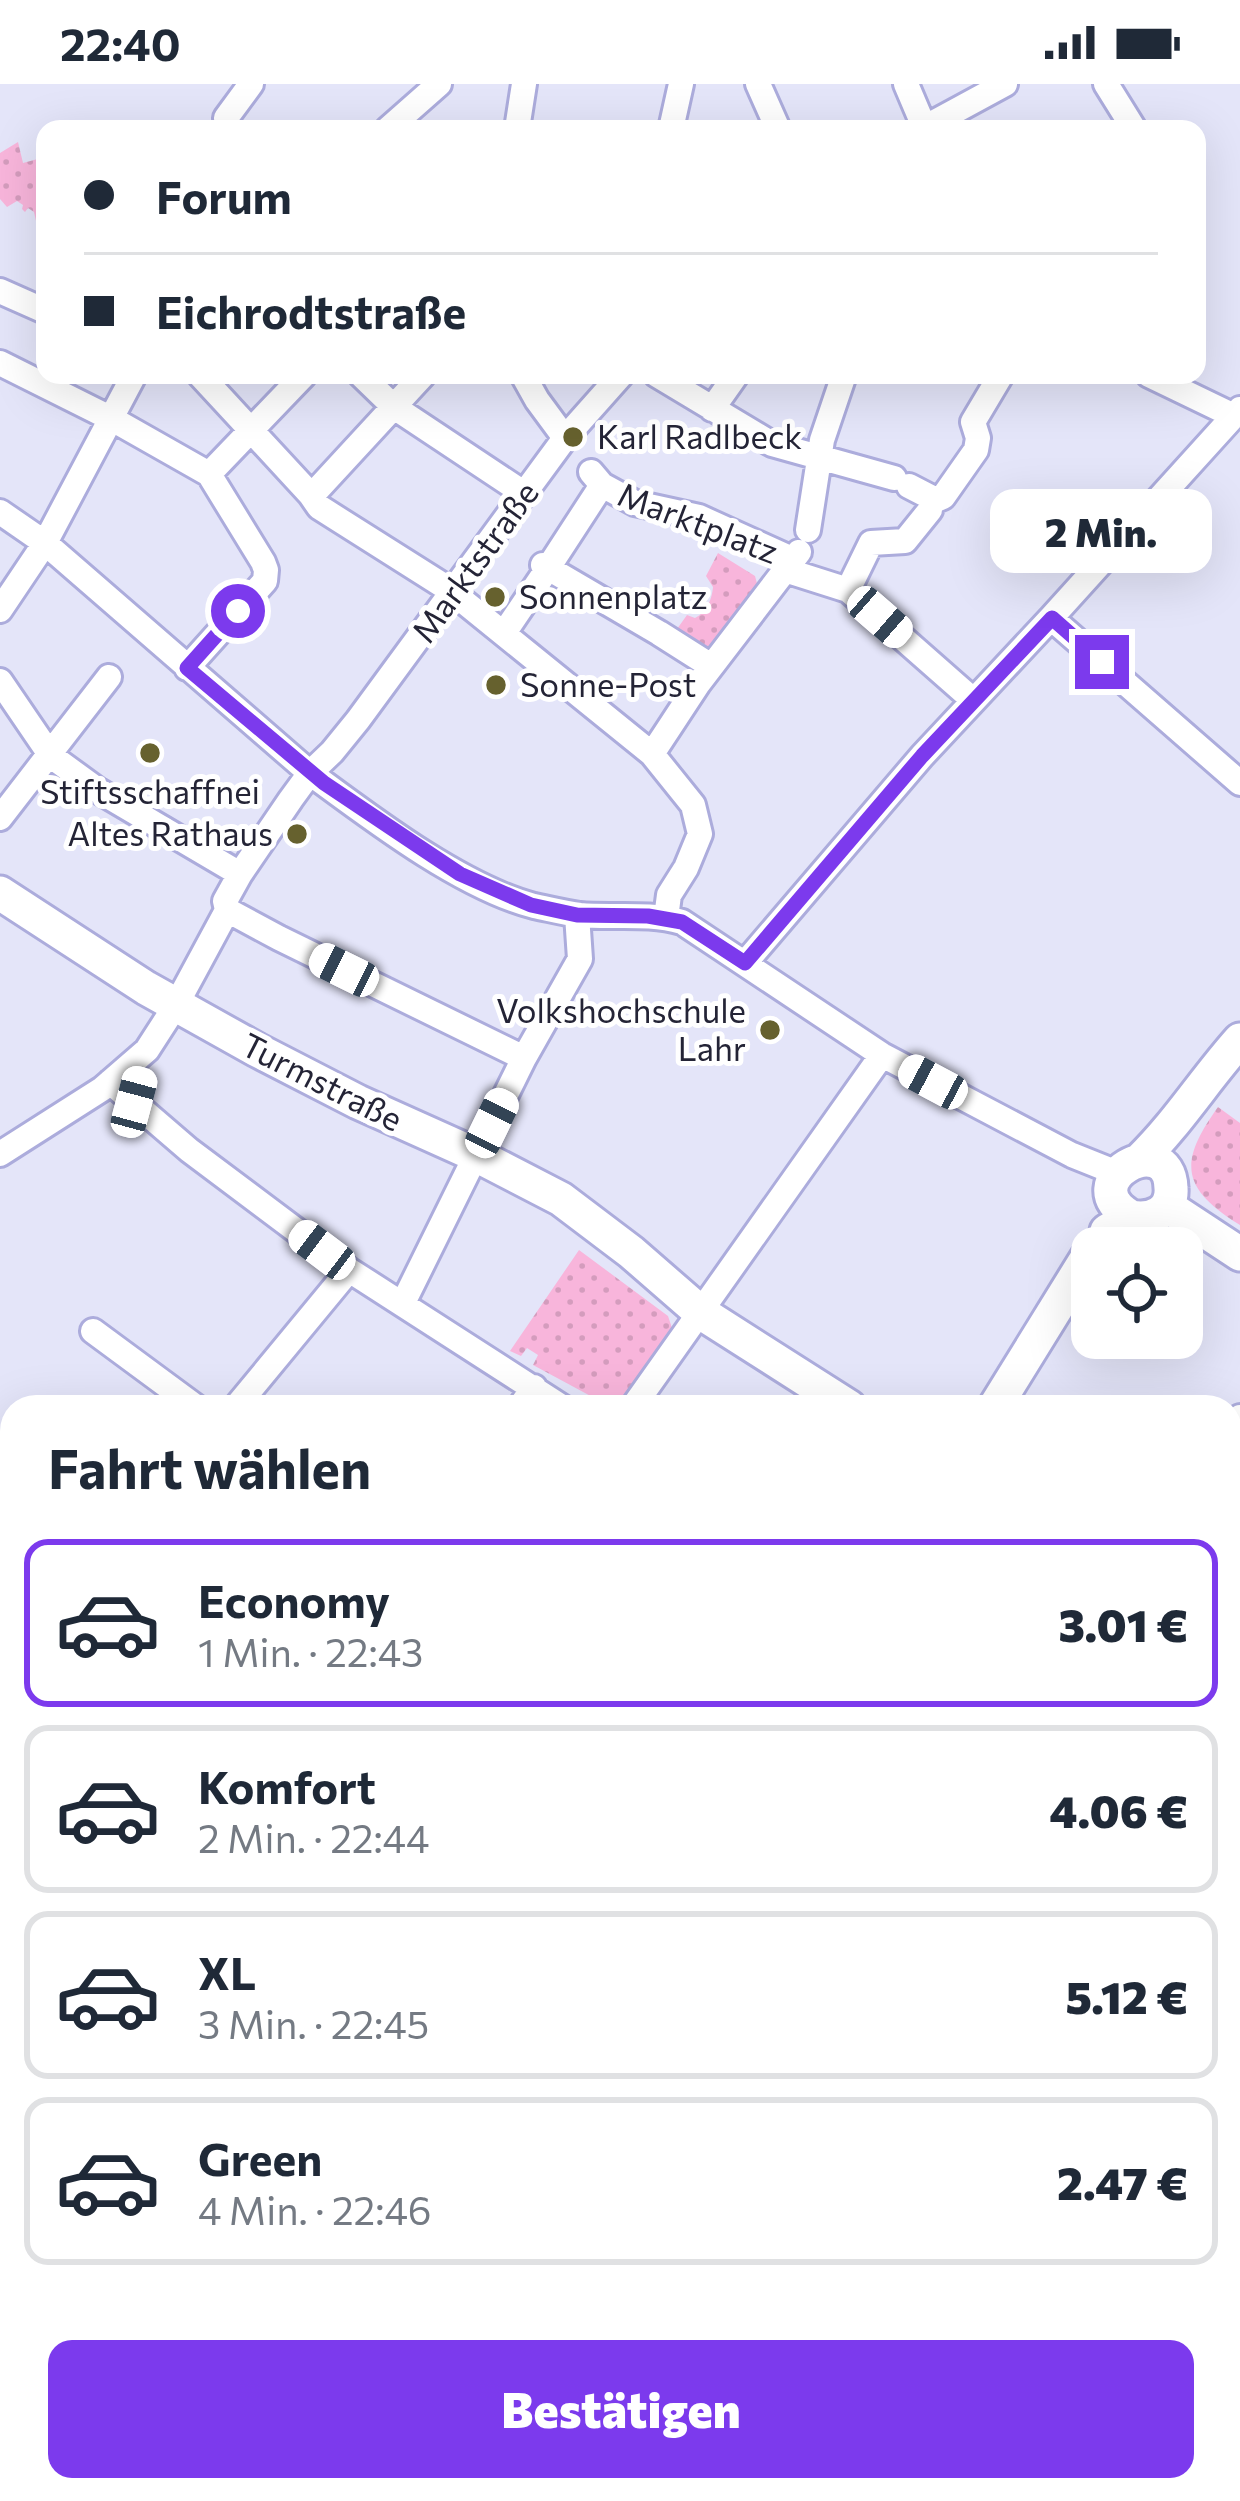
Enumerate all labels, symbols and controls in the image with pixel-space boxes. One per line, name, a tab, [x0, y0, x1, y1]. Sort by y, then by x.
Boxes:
text: 22:40	[60, 15, 181, 70]
text: Forum	[156, 168, 292, 223]
text: Eichrodtstraße	[156, 283, 466, 338]
place label: Karl Radlbeck	[597, 415, 802, 456]
marker: Karl Radlbeck	[560, 424, 586, 450]
street label: Marktplatz	[613, 472, 784, 571]
street label: Marktstraße	[402, 473, 546, 650]
callout: 2 Min.	[991, 488, 1213, 572]
text: 2 Min.	[1045, 507, 1157, 555]
place label: Sonnenplatz	[519, 575, 707, 616]
car	[841, 580, 919, 654]
route start	[211, 584, 265, 638]
marker: Sonnenplatz	[482, 584, 508, 610]
route end	[1075, 635, 1129, 689]
place label: Sonne-Post	[520, 663, 696, 704]
marker: Sonne-Post	[483, 672, 509, 698]
marker: Stiftsschaffnei	[137, 740, 163, 766]
place label: Stiftsschaffnei	[40, 770, 260, 811]
place label: Altes Rathaus	[67, 812, 273, 853]
marker: Altes Rathaus	[284, 821, 310, 847]
car	[304, 938, 384, 1002]
place label: Volkshochschule Lahr	[496, 989, 746, 1068]
marker: Volkshochschule Lahr	[757, 1017, 783, 1043]
street label: Turmstraße	[236, 1023, 410, 1139]
car	[893, 1049, 973, 1115]
car	[107, 1063, 161, 1141]
car	[460, 1083, 524, 1163]
car	[282, 1214, 362, 1286]
map controls	[1071, 1227, 1203, 1359]
button: locate	[1071, 1227, 1203, 1359]
text: Fahrt wählen	[48, 1434, 371, 1500]
icon: car	[54, 1569, 162, 1677]
text: Economy	[198, 1572, 390, 1627]
text: 3.01 €	[1058, 1596, 1188, 1651]
text: 1 Min. · 22:43	[198, 1627, 423, 1675]
icon: car	[54, 1755, 162, 1863]
text: Komfort	[198, 1758, 376, 1813]
text: 4.06 €	[1050, 1782, 1188, 1837]
text: 2 Min. · 22:44	[198, 1813, 429, 1861]
icon: car	[54, 1941, 162, 2049]
text: XL	[198, 1944, 256, 1999]
text: 5.12 €	[1065, 1968, 1188, 2023]
text: 3 Min. · 22:45	[198, 1999, 429, 2047]
icon: car	[54, 2127, 162, 2235]
text: Green	[198, 2130, 322, 2185]
text: 2.47 €	[1057, 2154, 1188, 2209]
text: 4 Min. · 22:46	[198, 2185, 431, 2233]
button: Bestätigen	[48, 2340, 1194, 2478]

